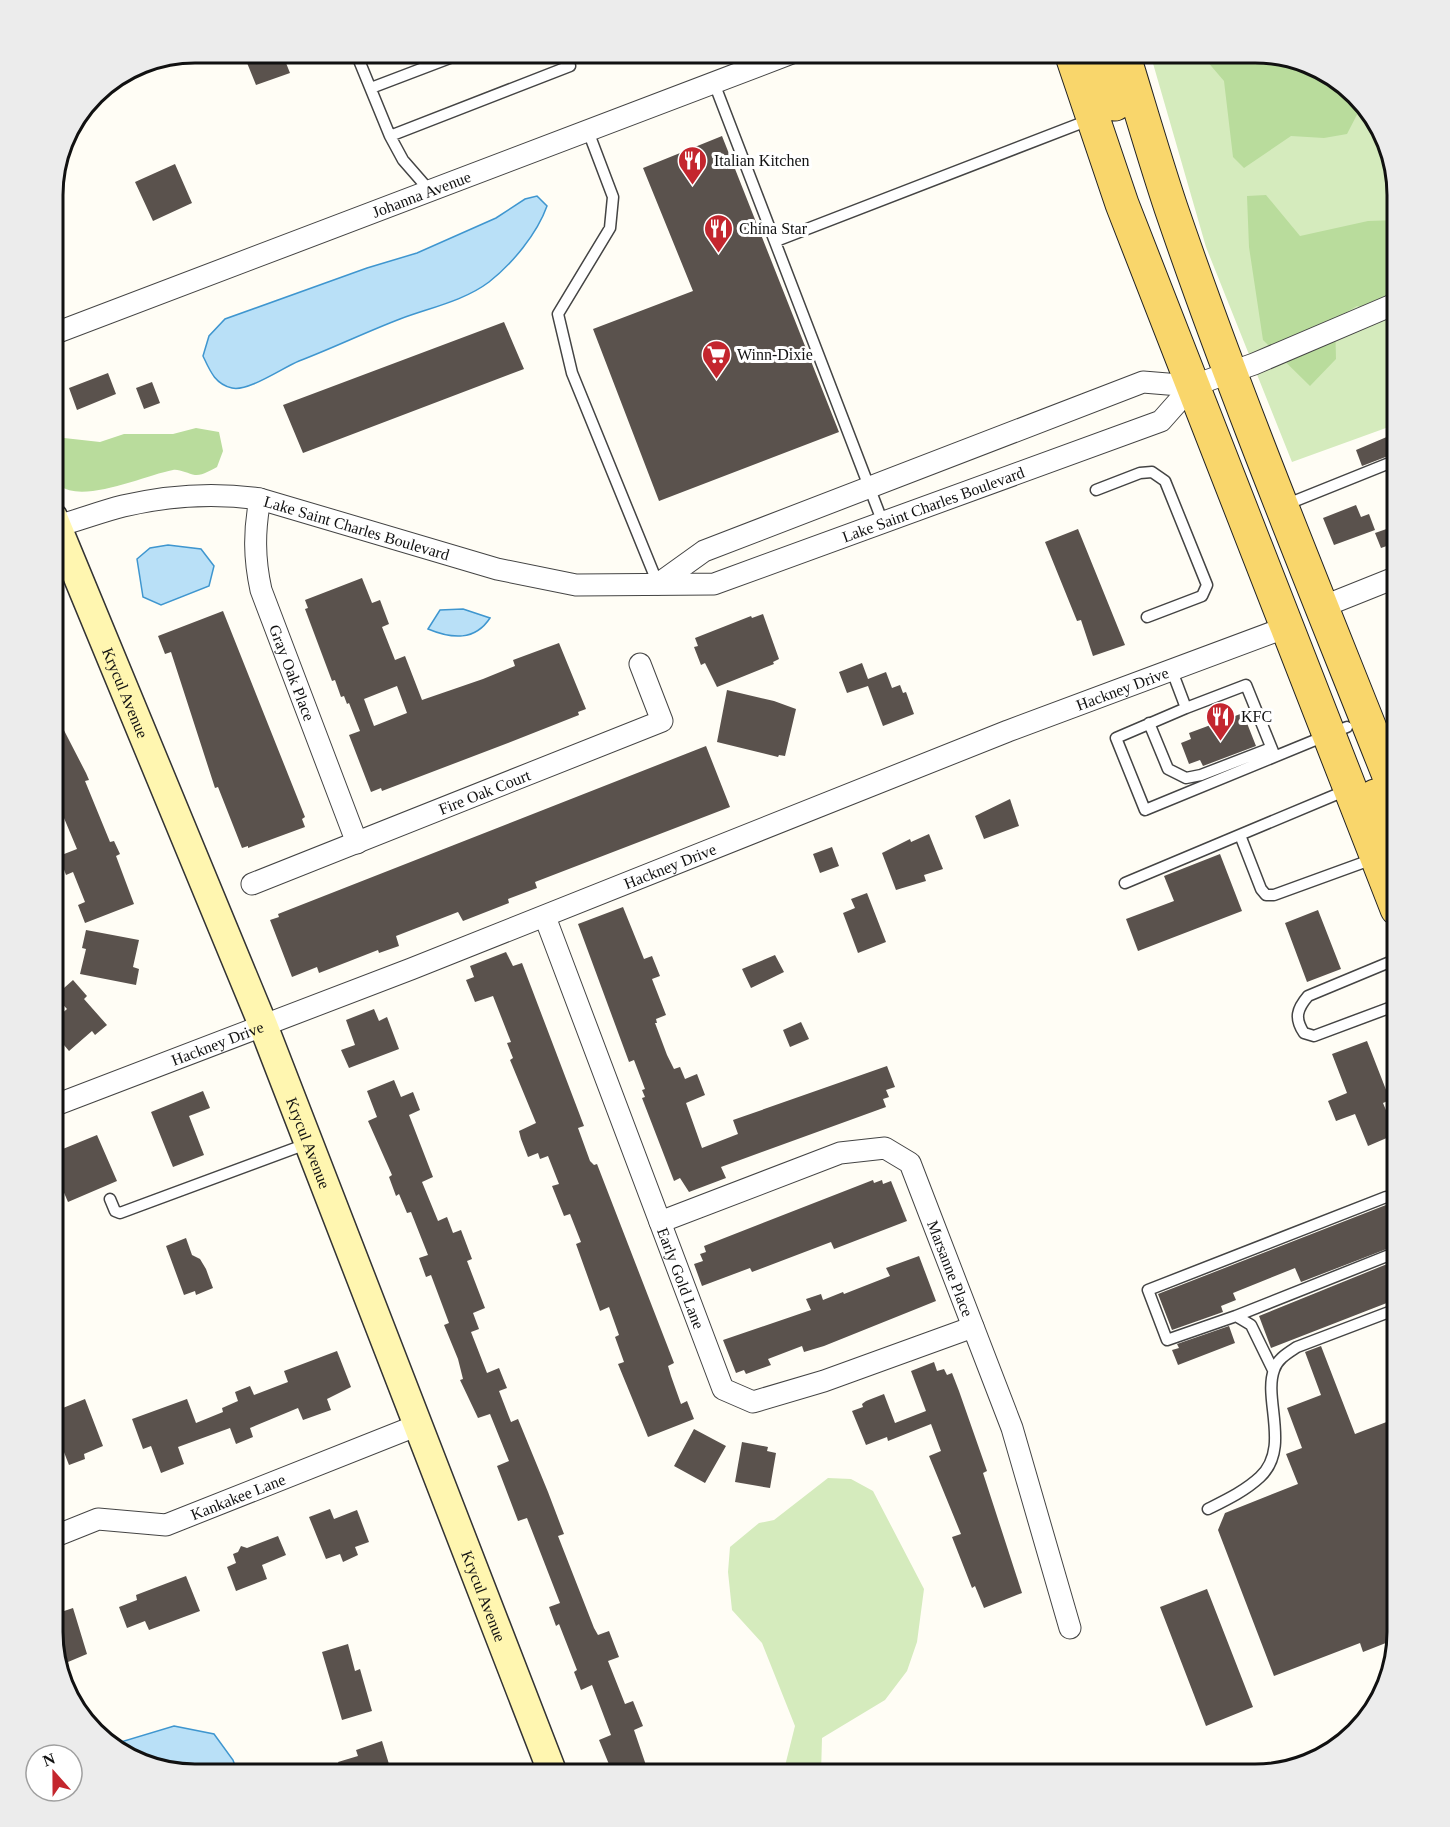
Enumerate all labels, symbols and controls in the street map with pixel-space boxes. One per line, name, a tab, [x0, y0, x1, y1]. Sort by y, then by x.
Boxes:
restaurant icon: Italian Kitchen	[677, 144, 709, 186]
place label: Italian Kitchen	[714, 152, 810, 169]
street label: Johanna Avenue	[370, 168, 473, 221]
restaurant icon: China Star	[702, 212, 734, 254]
place label: China Star	[739, 220, 808, 237]
supermarket icon: Winn-Dixie	[700, 338, 732, 380]
place label: Winn-Dixie	[737, 346, 813, 363]
street label: Lake Saint Charles Boulevard	[840, 464, 1027, 546]
street label: Lake Saint Charles Boulevard	[262, 493, 451, 563]
street label: Gray Oak Place	[266, 622, 318, 723]
street label: Krycul Avenue	[99, 645, 151, 740]
street label: Hackney Drive	[1074, 664, 1171, 714]
restaurant icon: KFC	[1204, 700, 1236, 742]
place label: KFC	[1241, 708, 1272, 725]
street label: Fire Oak Court	[436, 766, 533, 818]
street label: Hackney Drive	[622, 840, 718, 892]
street label: Hackney Drive	[169, 1018, 266, 1069]
street label: Krycul Avenue	[283, 1095, 333, 1191]
street label: Marsanne Place	[924, 1218, 976, 1319]
street label: Early Gold Lane	[654, 1225, 708, 1331]
street label: Kankakee Lane	[188, 1471, 288, 1523]
street label: Krycul Avenue	[458, 1548, 509, 1644]
north arrow	[24, 1743, 84, 1803]
text: N	[40, 1749, 58, 1769]

